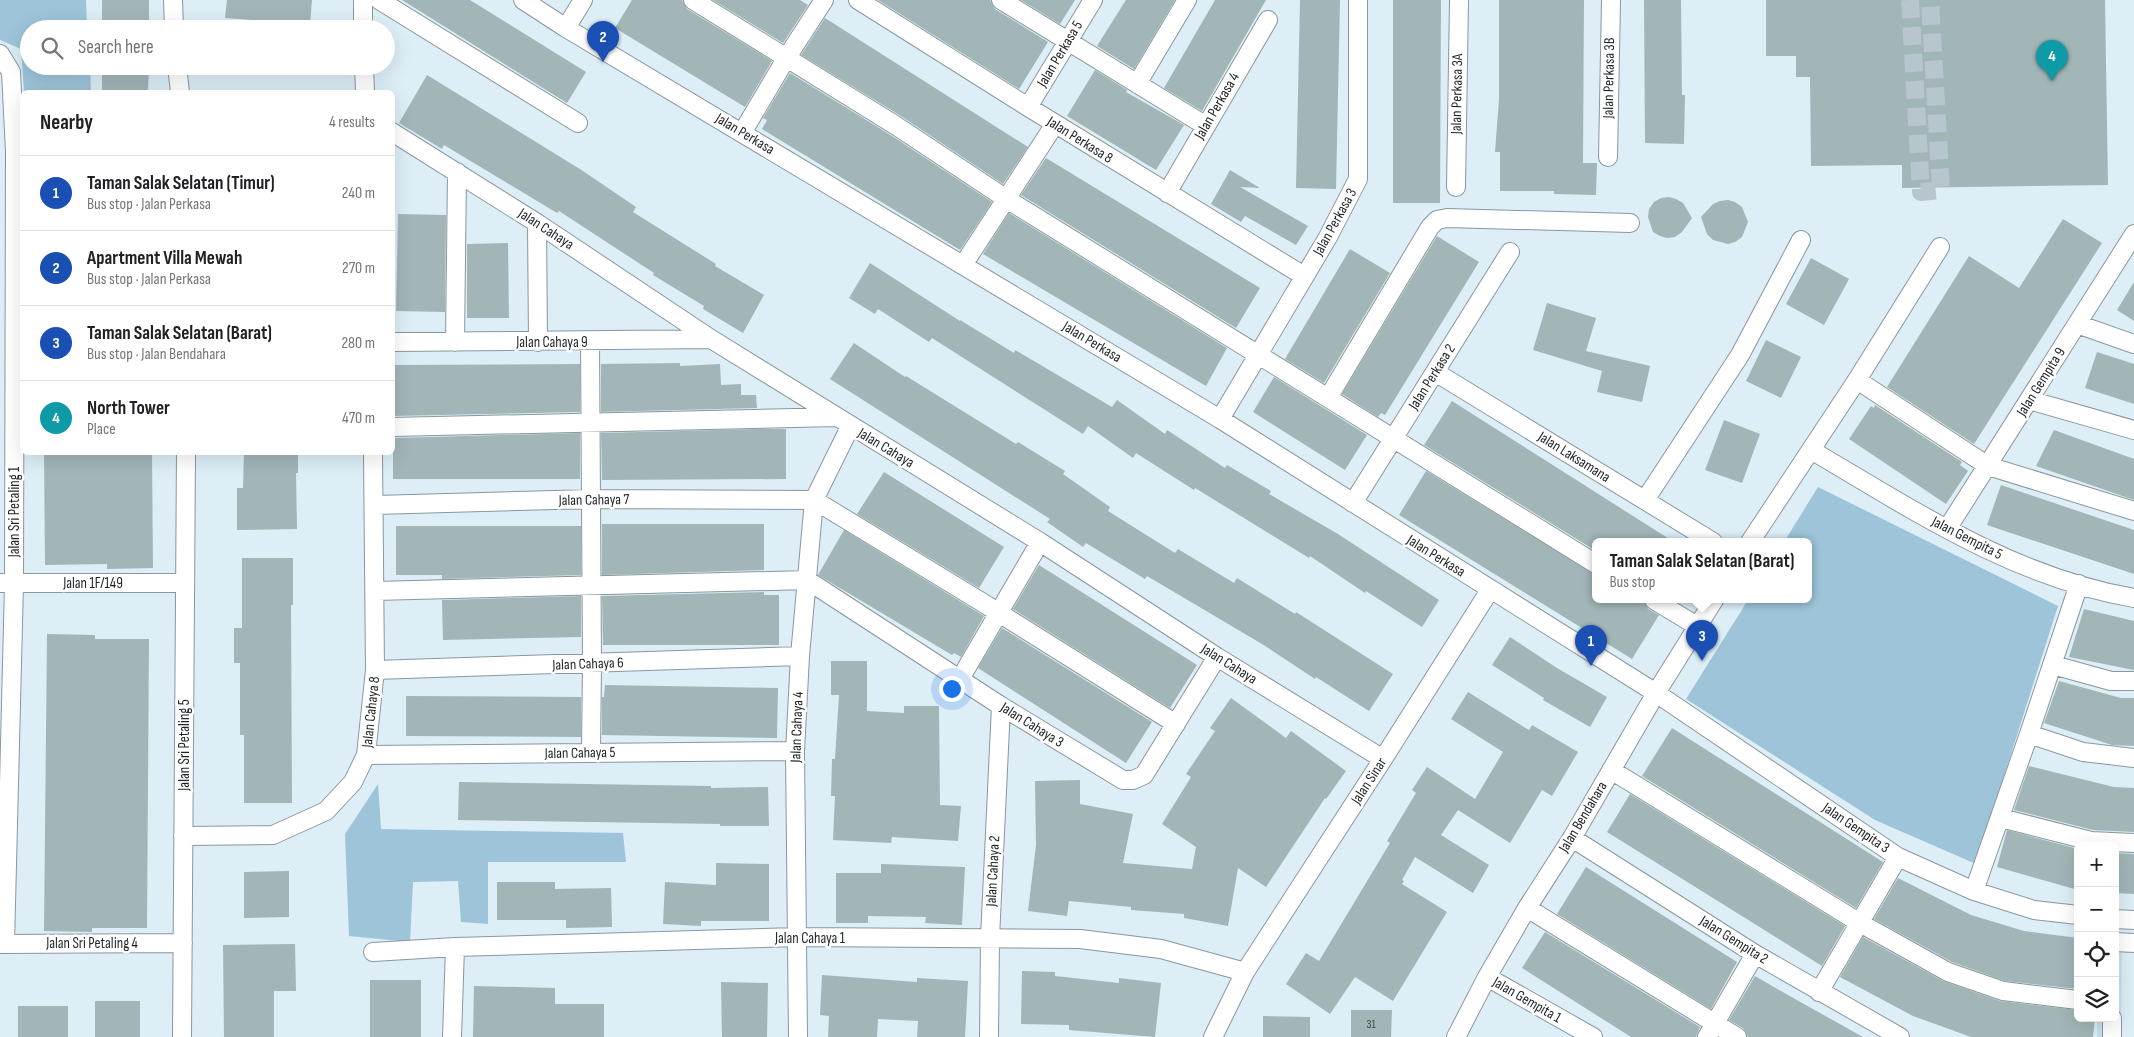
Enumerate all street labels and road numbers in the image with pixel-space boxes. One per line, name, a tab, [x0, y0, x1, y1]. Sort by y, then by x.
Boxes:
street label: Jalan Perkasa 5	[1032, 17, 1087, 91]
street label: Jalan Perkasa 3B	[1599, 37, 1619, 120]
street label: Jalan Perkasa 3A	[1447, 53, 1467, 135]
street label: Jalan Perkasa 4	[1190, 69, 1244, 144]
street label: Jalan Perkasa	[711, 108, 778, 159]
street label: Jalan Perkasa 8	[1043, 112, 1117, 168]
street label: Jalan Perkasa 3	[1308, 185, 1361, 260]
street label: Jalan Cahaya	[514, 203, 578, 254]
street label: Jalan Perkasa	[1058, 316, 1125, 367]
street label: Jalan Cahaya 9	[515, 333, 588, 352]
street label: Jalan Perkasa 2	[1404, 341, 1460, 414]
street label: Jalan Gempita 9	[2012, 344, 2070, 421]
street label: Jalan Cahaya	[853, 423, 918, 472]
street label: Jalan Laksamana	[1533, 427, 1614, 487]
street label: Jalan Sri Petaling 1	[5, 466, 24, 558]
street label: Jalan Cahaya 7	[557, 490, 630, 510]
street label: Jalan Gempita 5	[1927, 512, 2006, 564]
street label: Jalan Perkasa	[1402, 530, 1469, 582]
street label: Jalan 1F/149	[62, 574, 123, 593]
street label: Jalan Cahaya	[1197, 639, 1261, 689]
street label: Jalan Cahaya 6	[551, 653, 624, 675]
street label: Jalan Cahaya 8	[358, 675, 384, 749]
street label: Jalan Cahaya 4	[786, 691, 808, 764]
street label: Jalan Cahaya 3	[996, 698, 1067, 752]
street label: Jalan Sri Petaling 5	[175, 699, 194, 792]
street label: Jalan Cahaya 5	[543, 743, 616, 763]
street label: Jalan Sinar	[1346, 753, 1391, 809]
street label: Jalan Bendahara	[1554, 778, 1612, 857]
street label: Jalan Gempita 3	[1818, 798, 1893, 858]
street label: Jalan Cahaya 2	[982, 835, 1004, 908]
street label: Jalan Gempita 2	[1695, 911, 1772, 969]
street label: Jalan Cahaya 1	[774, 929, 846, 948]
street label: Jalan Sri Petaling 4	[45, 934, 138, 953]
street label: Jalan Gempita 1	[1488, 972, 1565, 1028]

